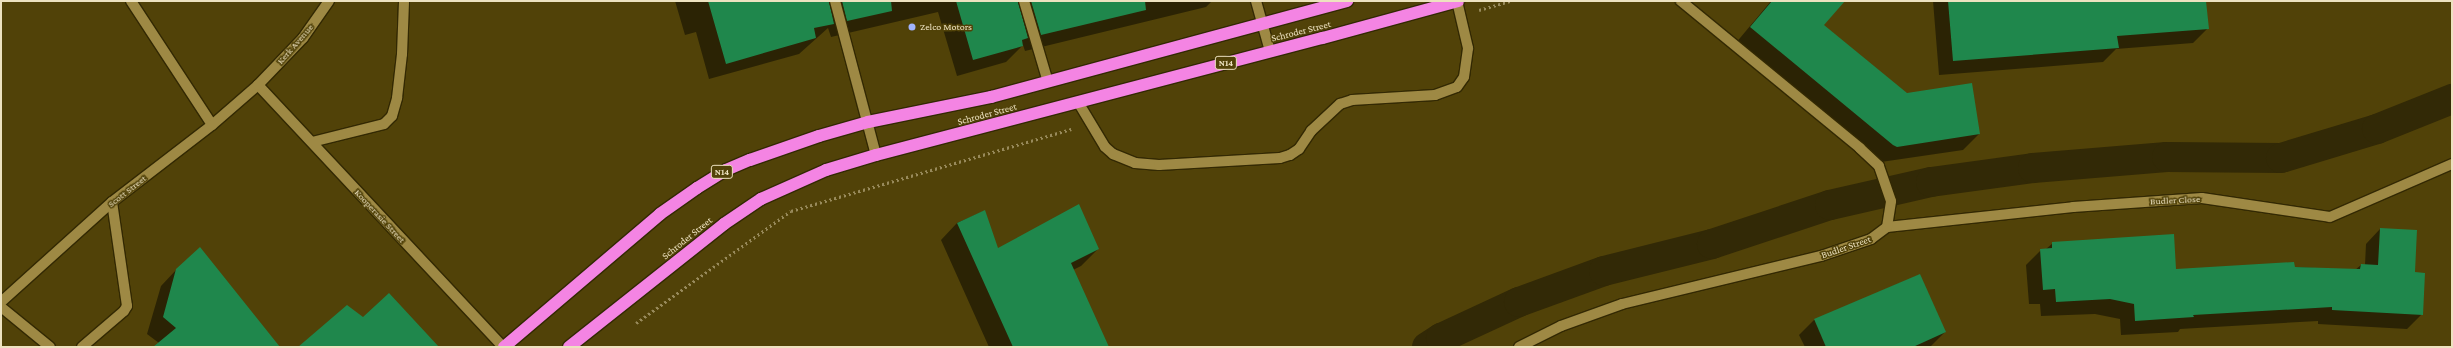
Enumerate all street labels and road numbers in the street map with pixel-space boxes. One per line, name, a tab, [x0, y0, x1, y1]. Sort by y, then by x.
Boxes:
street label: Schroder Street	[1270, 18, 1332, 44]
street label: Kerk Avenue	[274, 21, 316, 67]
road number: N14	[1214, 56, 1238, 70]
street label: Schroder Street	[956, 100, 1018, 128]
road number: N14	[710, 165, 734, 179]
street label: Scott Street	[105, 172, 149, 210]
street label: Kooperasie Street	[352, 187, 408, 245]
street label: Budler Close	[2150, 193, 2200, 207]
street label: Schroder Street	[660, 214, 714, 262]
street label: Budler Street	[1820, 233, 1872, 261]

